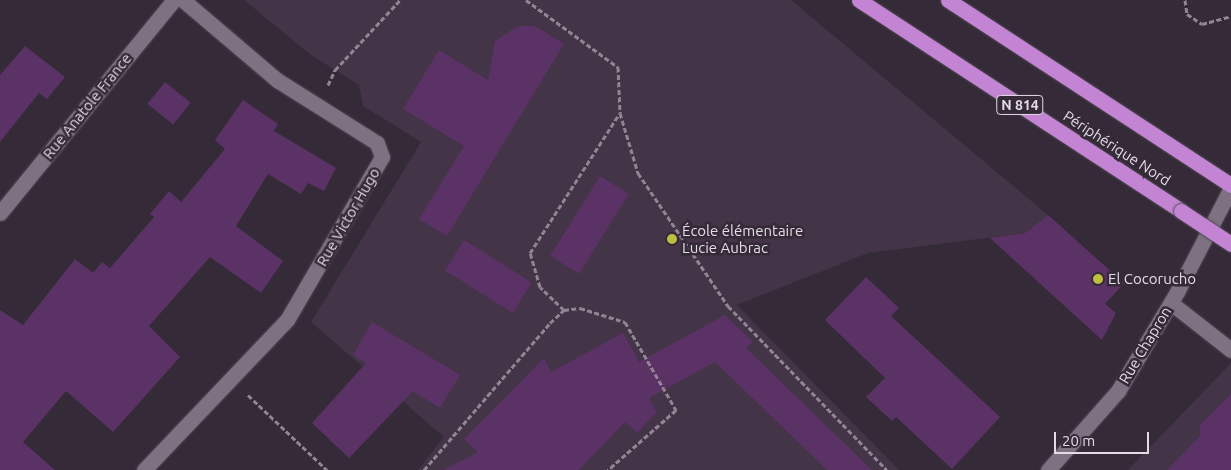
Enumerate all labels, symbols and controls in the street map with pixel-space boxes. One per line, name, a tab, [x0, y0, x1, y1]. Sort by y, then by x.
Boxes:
street label: Rue Anatole France	[39, 50, 135, 162]
road number: N 814	[996, 94, 1044, 116]
street label: Périphérique Nord	[1060, 107, 1174, 189]
street label: Rue Victor Hugo	[313, 165, 383, 269]
place label: École élémentaire Lucie Aubrac	[682, 221, 803, 256]
marker: École élémentaire Lucie Aubrac	[666, 233, 678, 245]
place label: El Cocorucho	[1108, 270, 1196, 288]
marker: El Cocorucho	[1092, 273, 1104, 285]
street label: Rue Chapron	[1115, 303, 1175, 387]
scale bar	[1056, 422, 1151, 454]
text: 20 m	[1062, 432, 1095, 449]

